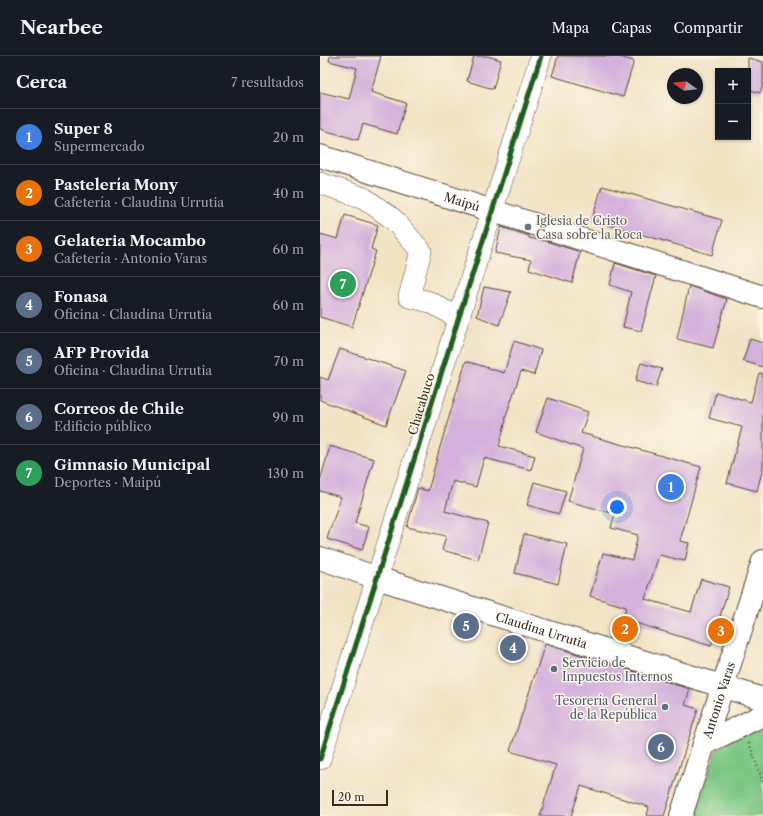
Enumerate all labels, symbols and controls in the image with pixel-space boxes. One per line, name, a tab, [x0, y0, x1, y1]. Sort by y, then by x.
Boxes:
text: Nearbee	[20, 16, 103, 39]
text: Mapa	[552, 19, 589, 37]
text: Capas	[611, 19, 652, 37]
text: Compartir	[674, 19, 743, 37]
north arrow	[667, 68, 703, 104]
map controls	[715, 68, 751, 140]
button: +	[715, 68, 751, 104]
text: Cerca	[16, 72, 67, 92]
text: 7 resultados	[231, 74, 304, 90]
button: −	[715, 104, 751, 140]
text: Super 8	[54, 119, 113, 138]
text: 1	[26, 129, 32, 145]
text: 20 m	[273, 129, 304, 145]
text: Supermercado	[54, 138, 145, 154]
text: Pastelería Mony	[54, 175, 178, 194]
text: 2	[25, 185, 33, 201]
text: 40 m	[273, 185, 304, 201]
street label: Maipú	[442, 188, 482, 214]
text: Cafetería · Claudina Urrutia	[54, 194, 224, 210]
place label: Iglesia de Cristo Casa sobre la Roca	[536, 213, 643, 242]
marker: Iglesia de Cristo Casa sobre la Roca	[523, 222, 533, 232]
text: Gelateria Mocambo	[54, 231, 206, 250]
text: 3	[25, 241, 33, 257]
text: 60 m	[273, 241, 304, 257]
text: Cafetería · Antonio Varas	[54, 250, 207, 266]
pin: 7	[330, 269, 356, 299]
text: Fonasa	[54, 287, 108, 306]
text: 4	[25, 297, 33, 313]
text: 60 m	[273, 297, 304, 313]
text: Oficina · Claudina Urrutia	[54, 306, 212, 322]
text: AFP Provida	[54, 343, 149, 362]
text: 5	[25, 353, 33, 369]
text: 70 m	[274, 353, 304, 369]
text: Oficina · Claudina Urrutia	[54, 362, 212, 378]
street label: Chacabuco	[404, 371, 438, 437]
text: Correos de Chile	[54, 399, 184, 418]
text: 6	[25, 409, 33, 425]
text: 90 m	[273, 409, 304, 425]
text: Edificio público	[54, 418, 152, 434]
text: Gimnasio Municipal	[54, 455, 210, 474]
text: 7	[26, 465, 32, 481]
text: 130 m	[268, 465, 304, 481]
pin: 1	[658, 472, 684, 502]
text: Deportes · Maipú	[54, 474, 161, 490]
your location	[607, 497, 627, 517]
street label: Claudina Urrutia	[494, 608, 590, 651]
pin: 5	[453, 611, 479, 641]
pin: 2	[612, 614, 638, 644]
pin: 3	[708, 616, 734, 646]
pin: 4	[500, 633, 526, 663]
place label: Servicio de Impuestos Internos	[562, 655, 673, 684]
street label: Antonio Varas	[699, 660, 738, 741]
marker: Servicio de Impuestos Internos	[549, 664, 559, 674]
place label: Tesorería General de la República	[555, 693, 658, 722]
marker: Tesorería General de la República	[660, 702, 670, 712]
pin: 6	[648, 732, 674, 762]
scale bar	[332, 788, 388, 807]
text: 20 m	[338, 790, 364, 804]

